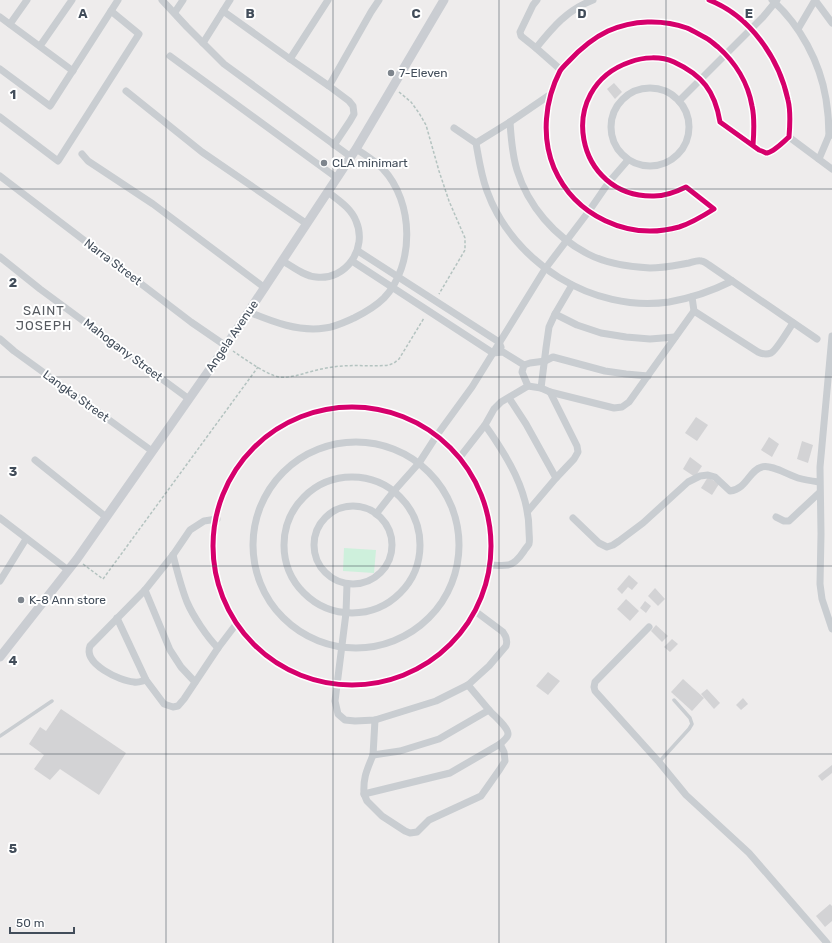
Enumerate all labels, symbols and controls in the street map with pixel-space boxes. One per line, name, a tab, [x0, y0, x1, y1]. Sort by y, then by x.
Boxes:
text: A	[78, 6, 88, 21]
text: B	[245, 6, 255, 21]
text: C	[411, 6, 421, 21]
text: D	[577, 6, 587, 21]
text: E	[745, 6, 753, 21]
place label: 7-Eleven	[399, 66, 448, 80]
marker: 7-Eleven	[386, 68, 396, 78]
text: 1	[10, 87, 16, 102]
place label: CLA minimart	[332, 156, 408, 170]
marker: CLA minimart	[319, 158, 329, 168]
street label: Narra Street	[82, 236, 145, 288]
text: 2	[9, 275, 17, 290]
street label: Angela Avenue	[203, 297, 261, 374]
district label: SAINT JOSEPH	[16, 303, 72, 333]
street label: Mahogany Street	[81, 316, 165, 384]
street label: Langka Street	[40, 367, 112, 425]
text: 3	[9, 464, 18, 479]
place label: K-8 Ann store	[29, 593, 106, 607]
marker: K-8 Ann store	[16, 595, 26, 605]
text: 4	[9, 653, 18, 668]
text: 5	[9, 841, 17, 856]
scale bar	[10, 909, 74, 935]
text: 50 m	[16, 916, 44, 930]

